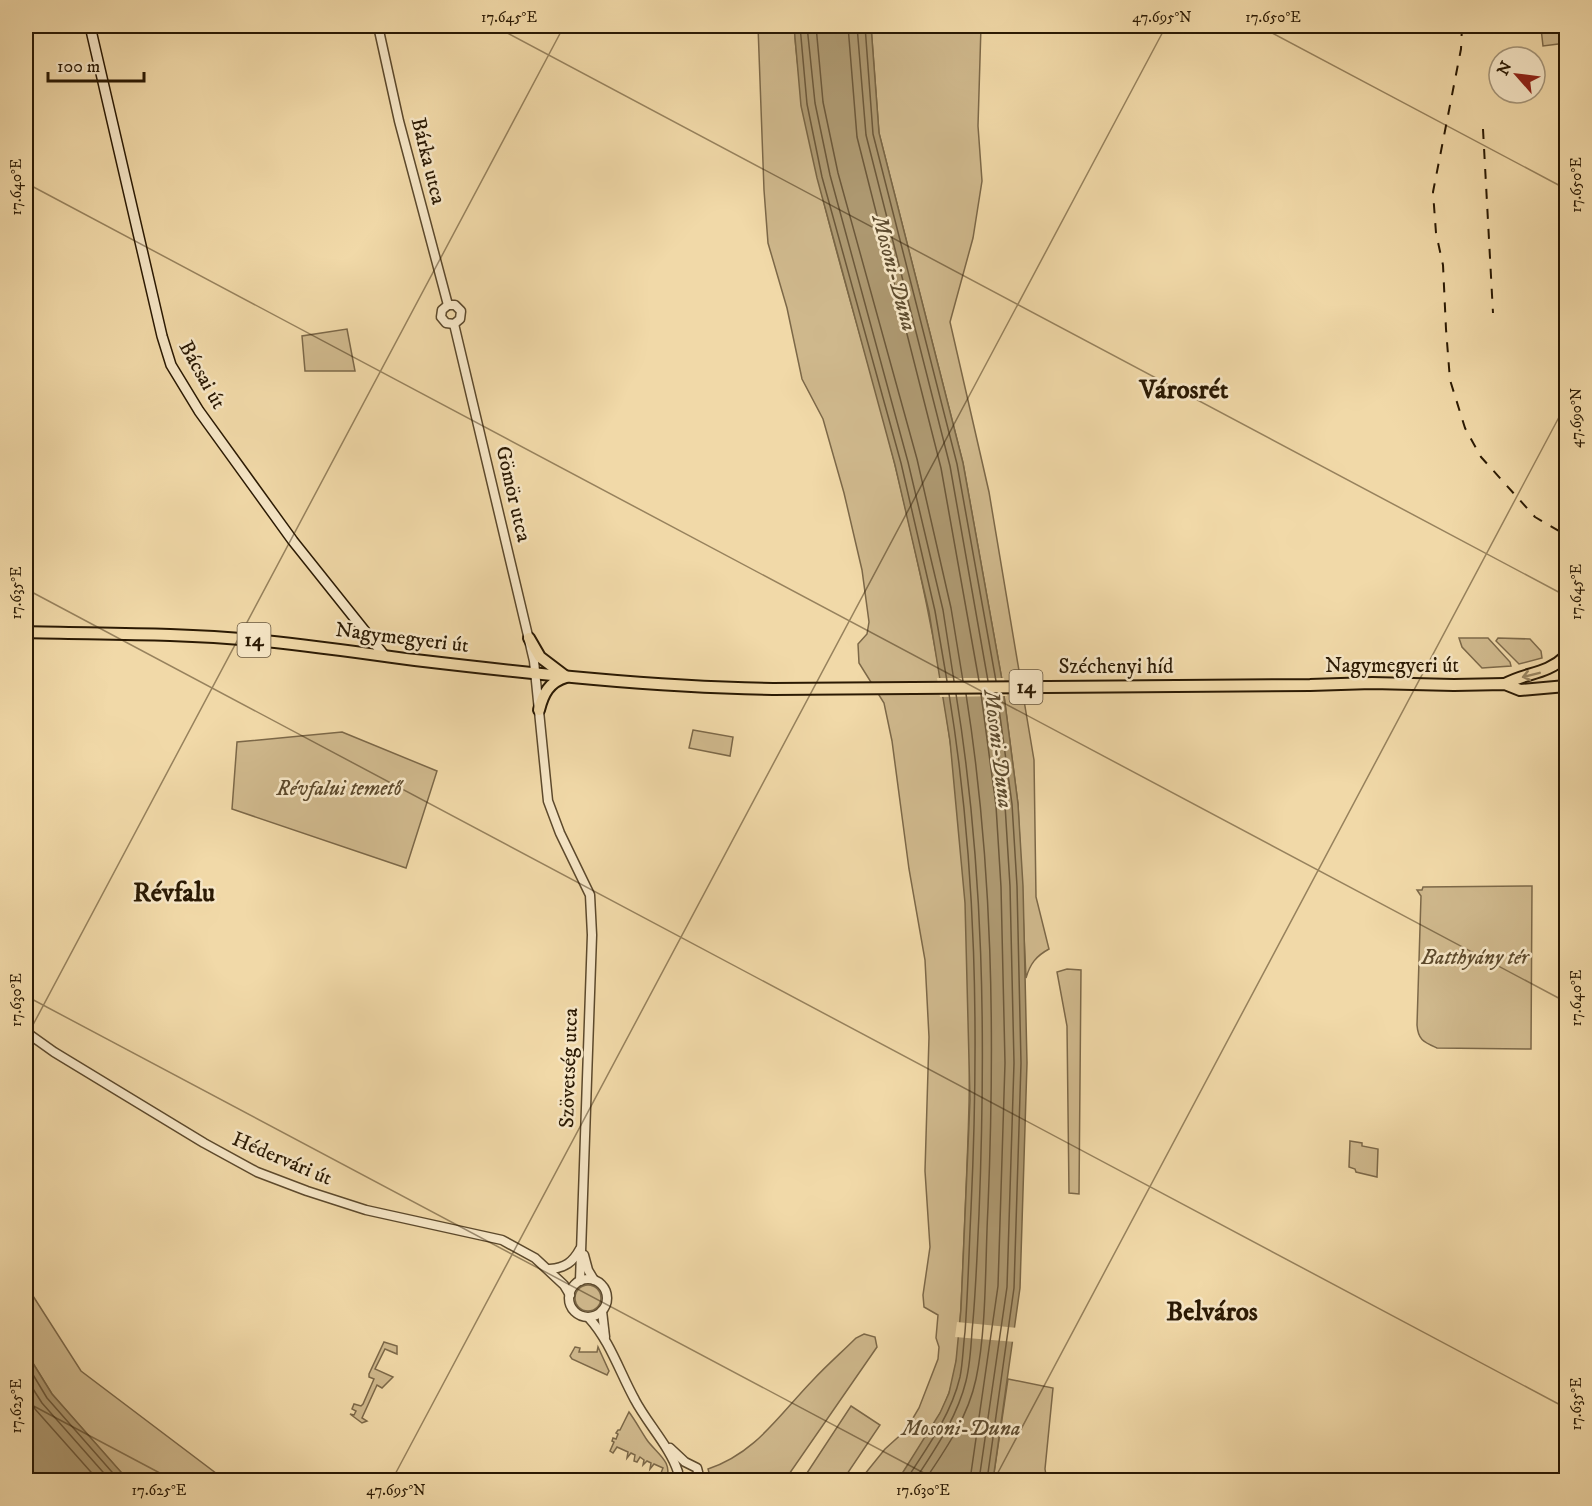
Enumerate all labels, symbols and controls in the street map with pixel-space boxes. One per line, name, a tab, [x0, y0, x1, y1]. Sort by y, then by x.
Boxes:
text: 17.645°E	[481, 8, 537, 27]
text: 47.695°N	[1132, 8, 1192, 27]
text: 17.650°E	[1245, 8, 1301, 27]
scale bar	[48, 45, 144, 83]
north arrow	[1487, 45, 1547, 105]
text: 100 m	[57, 56, 100, 78]
text: N	[1493, 58, 1517, 79]
street label: Bárka utca	[405, 115, 451, 207]
text: 17.650°E	[1567, 157, 1586, 213]
text: 17.640°E	[7, 158, 26, 215]
water label: Mosoni-Duna	[865, 210, 922, 334]
street label: Bácsai út	[173, 336, 231, 414]
district label: Városrét	[1139, 373, 1229, 407]
text: 47.690°N	[1567, 388, 1586, 448]
street label: Gömör utca	[489, 443, 537, 545]
text: 17.645°E	[1567, 564, 1586, 620]
text: 17.635°E	[7, 566, 26, 620]
street label: Nagymegyeri út	[334, 617, 470, 659]
road number: 14	[238, 623, 270, 657]
street label: Nagymegyeri út	[1325, 653, 1459, 679]
street label: Széchenyi híd	[1058, 654, 1174, 680]
one-way arrow	[1522, 669, 1541, 681]
road number: 14	[1010, 670, 1042, 704]
water label: Mosoni-Duna	[977, 686, 1019, 810]
park label: Révfalui temető	[275, 776, 405, 802]
district label: Révfalu	[133, 876, 215, 910]
park label: Batthyány tér	[1421, 945, 1530, 971]
text: 17.640°E	[1567, 969, 1586, 1026]
text: 17.630°E	[7, 973, 26, 1027]
street label: Szövetség utca	[554, 1007, 584, 1128]
street label: Hédervári út	[228, 1126, 336, 1192]
district label: Belváros	[1166, 1295, 1258, 1329]
text: 17.635°E	[1567, 1377, 1586, 1431]
text: 17.625°E	[7, 1378, 26, 1433]
water label: Mosoni-Duna	[899, 1415, 1021, 1442]
text: 17.625°E	[132, 1481, 187, 1500]
text: 47.695°N	[366, 1481, 426, 1500]
text: 17.630°E	[896, 1481, 950, 1500]

